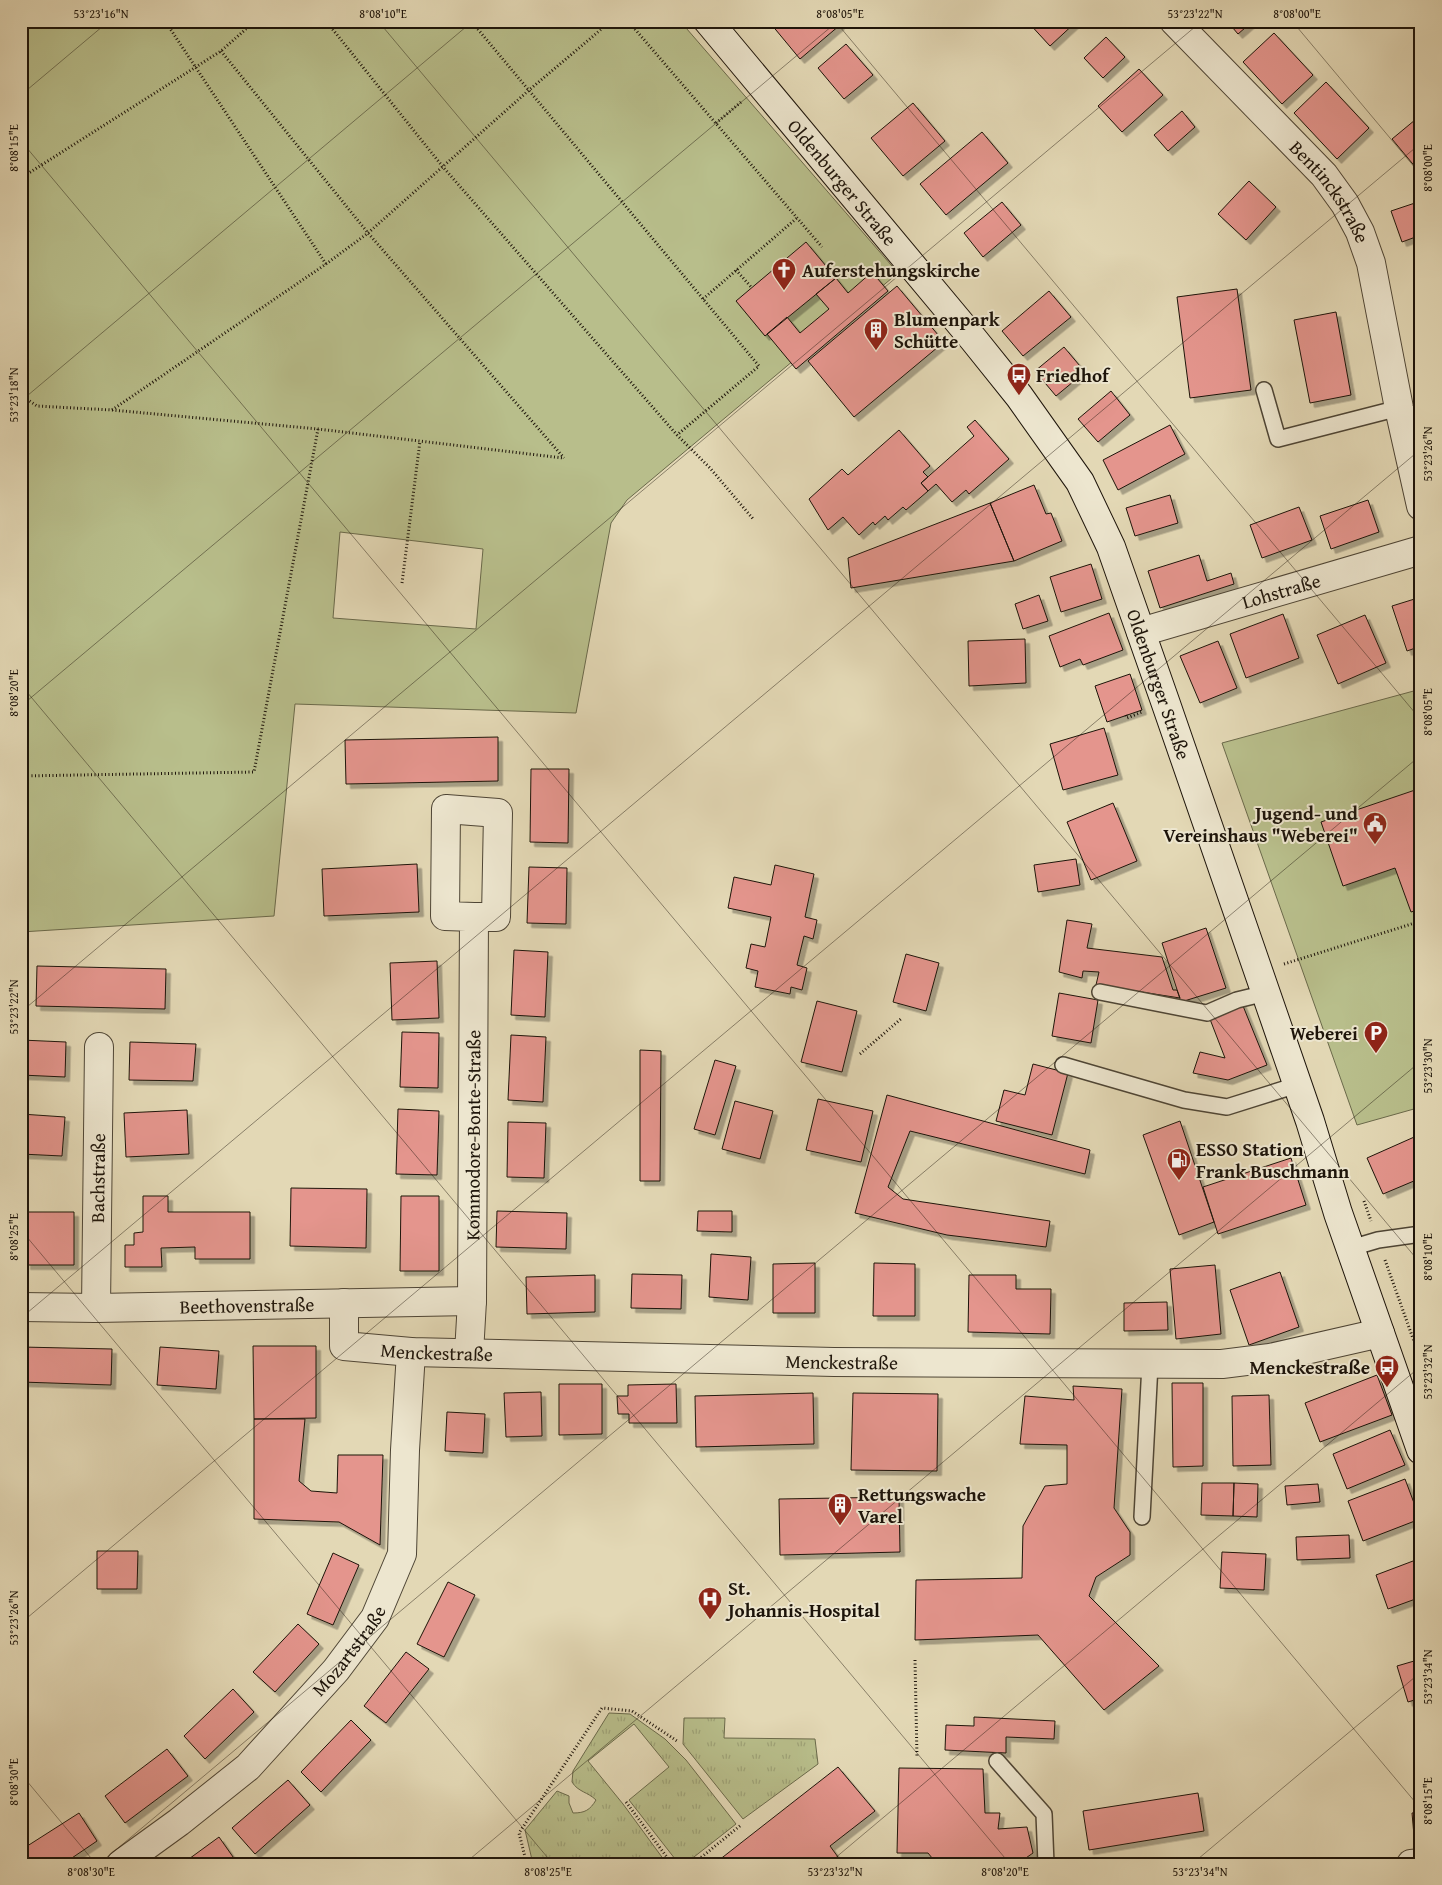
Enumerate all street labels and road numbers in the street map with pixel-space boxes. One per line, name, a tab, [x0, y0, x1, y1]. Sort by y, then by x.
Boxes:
street label: Oldenburger Straße	[781, 113, 904, 252]
street label: Bentinckstraße	[1283, 134, 1377, 247]
street label: Lohstraße	[1238, 566, 1324, 616]
street label: Oldenburger Straße	[1120, 605, 1198, 763]
street label: Kommodore-Bonte-Straße	[458, 1030, 487, 1240]
street label: Bachstraße	[83, 1133, 112, 1223]
street label: Beethovenstraße	[179, 1290, 315, 1320]
street label: Menckestraße	[379, 1335, 493, 1368]
street label: Menckestraße	[785, 1347, 898, 1376]
street label: Mozartstraße	[305, 1601, 393, 1702]

